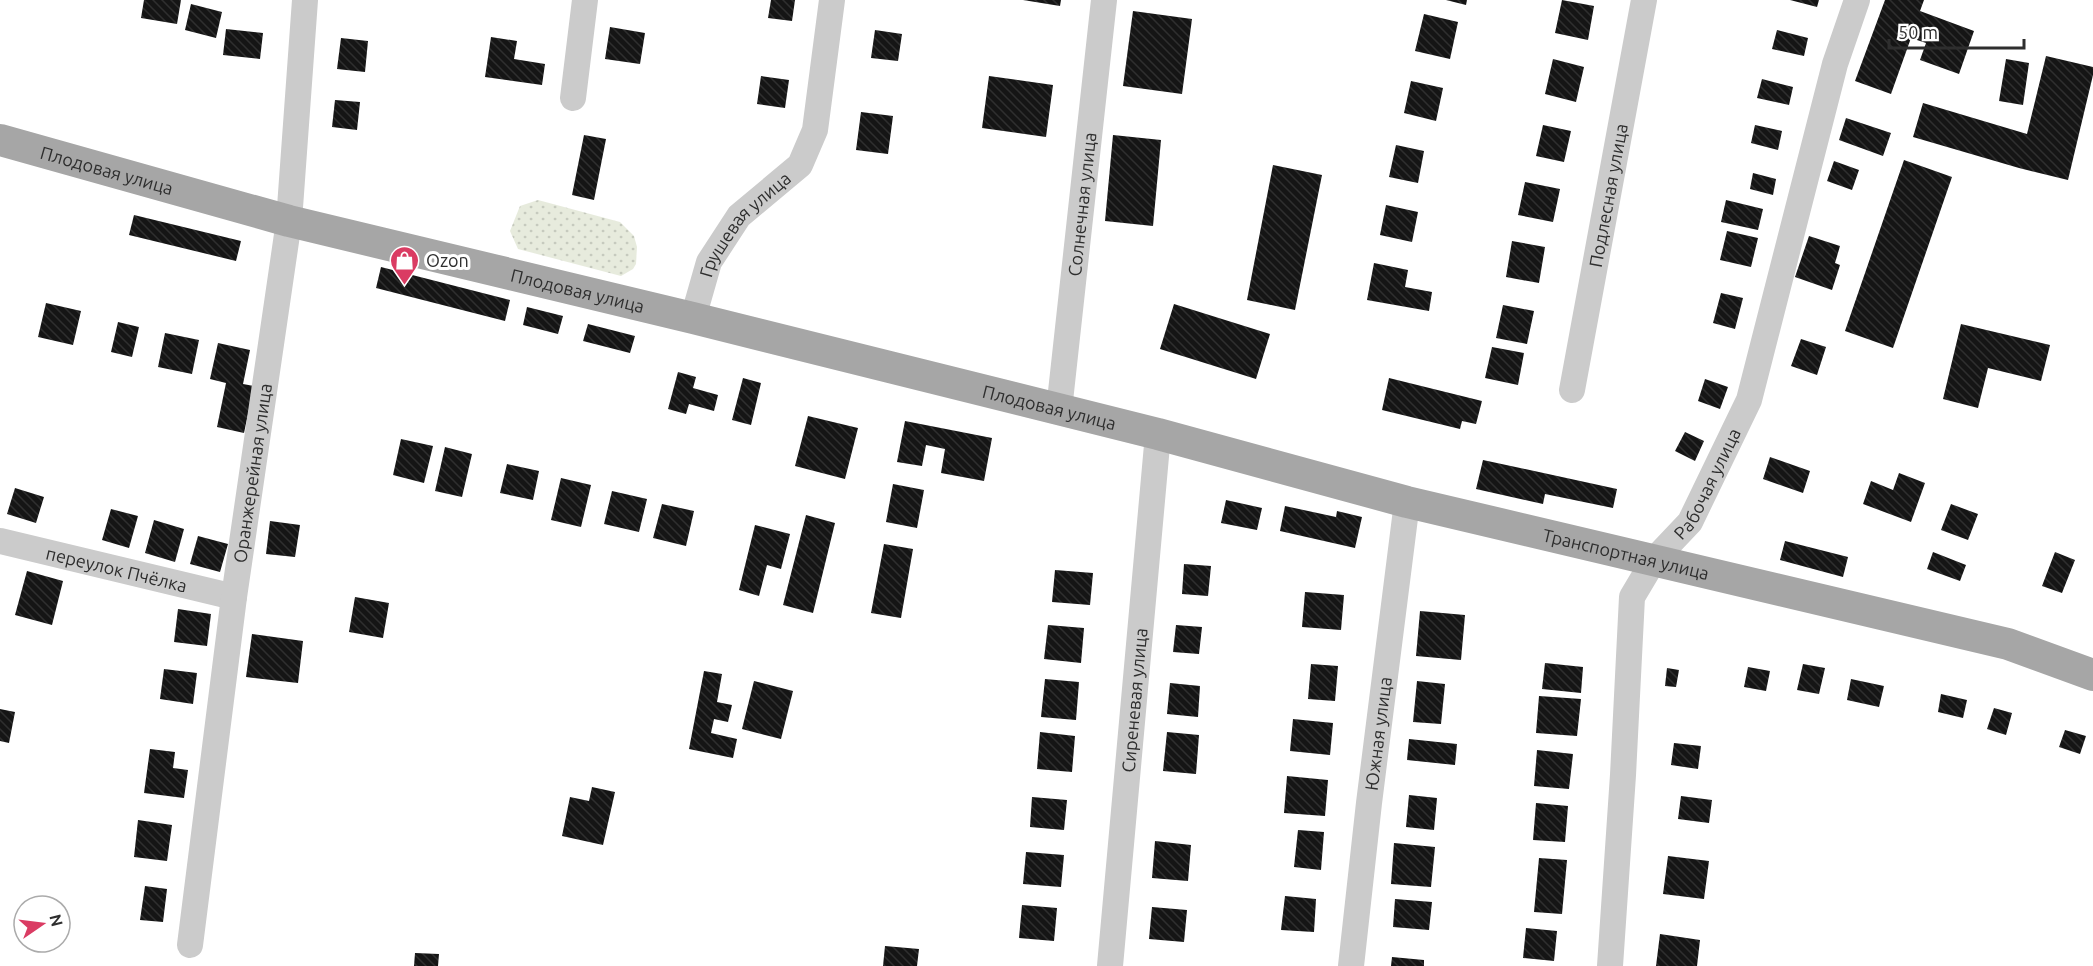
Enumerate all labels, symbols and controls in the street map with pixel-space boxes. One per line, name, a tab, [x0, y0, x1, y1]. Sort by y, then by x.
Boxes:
scale bar	[1889, 12, 2024, 50]
text: 50 m	[1898, 22, 1938, 42]
street label: Подлесная улица	[1585, 122, 1631, 269]
street label: Солнечная улица	[1064, 131, 1099, 277]
street label: Плодовая улица	[38, 142, 175, 198]
street label: Грушевая улица	[695, 168, 794, 279]
shop icon: Ozon	[389, 244, 421, 286]
place label: Ozon	[426, 250, 469, 270]
street label: Плодовая улица	[509, 265, 647, 316]
street label: Плодовая улица	[981, 381, 1118, 433]
street label: Оранжерейная улица	[229, 382, 275, 564]
street label: Рабочая улица	[1669, 425, 1744, 543]
street label: Транспортная улица	[1541, 524, 1711, 583]
street label: переулок Пчёлка	[44, 542, 189, 595]
street label: Сиреневая улица	[1118, 627, 1150, 773]
street label: Южная улица	[1361, 675, 1395, 792]
north arrow	[12, 894, 72, 954]
text: N	[46, 912, 67, 928]

